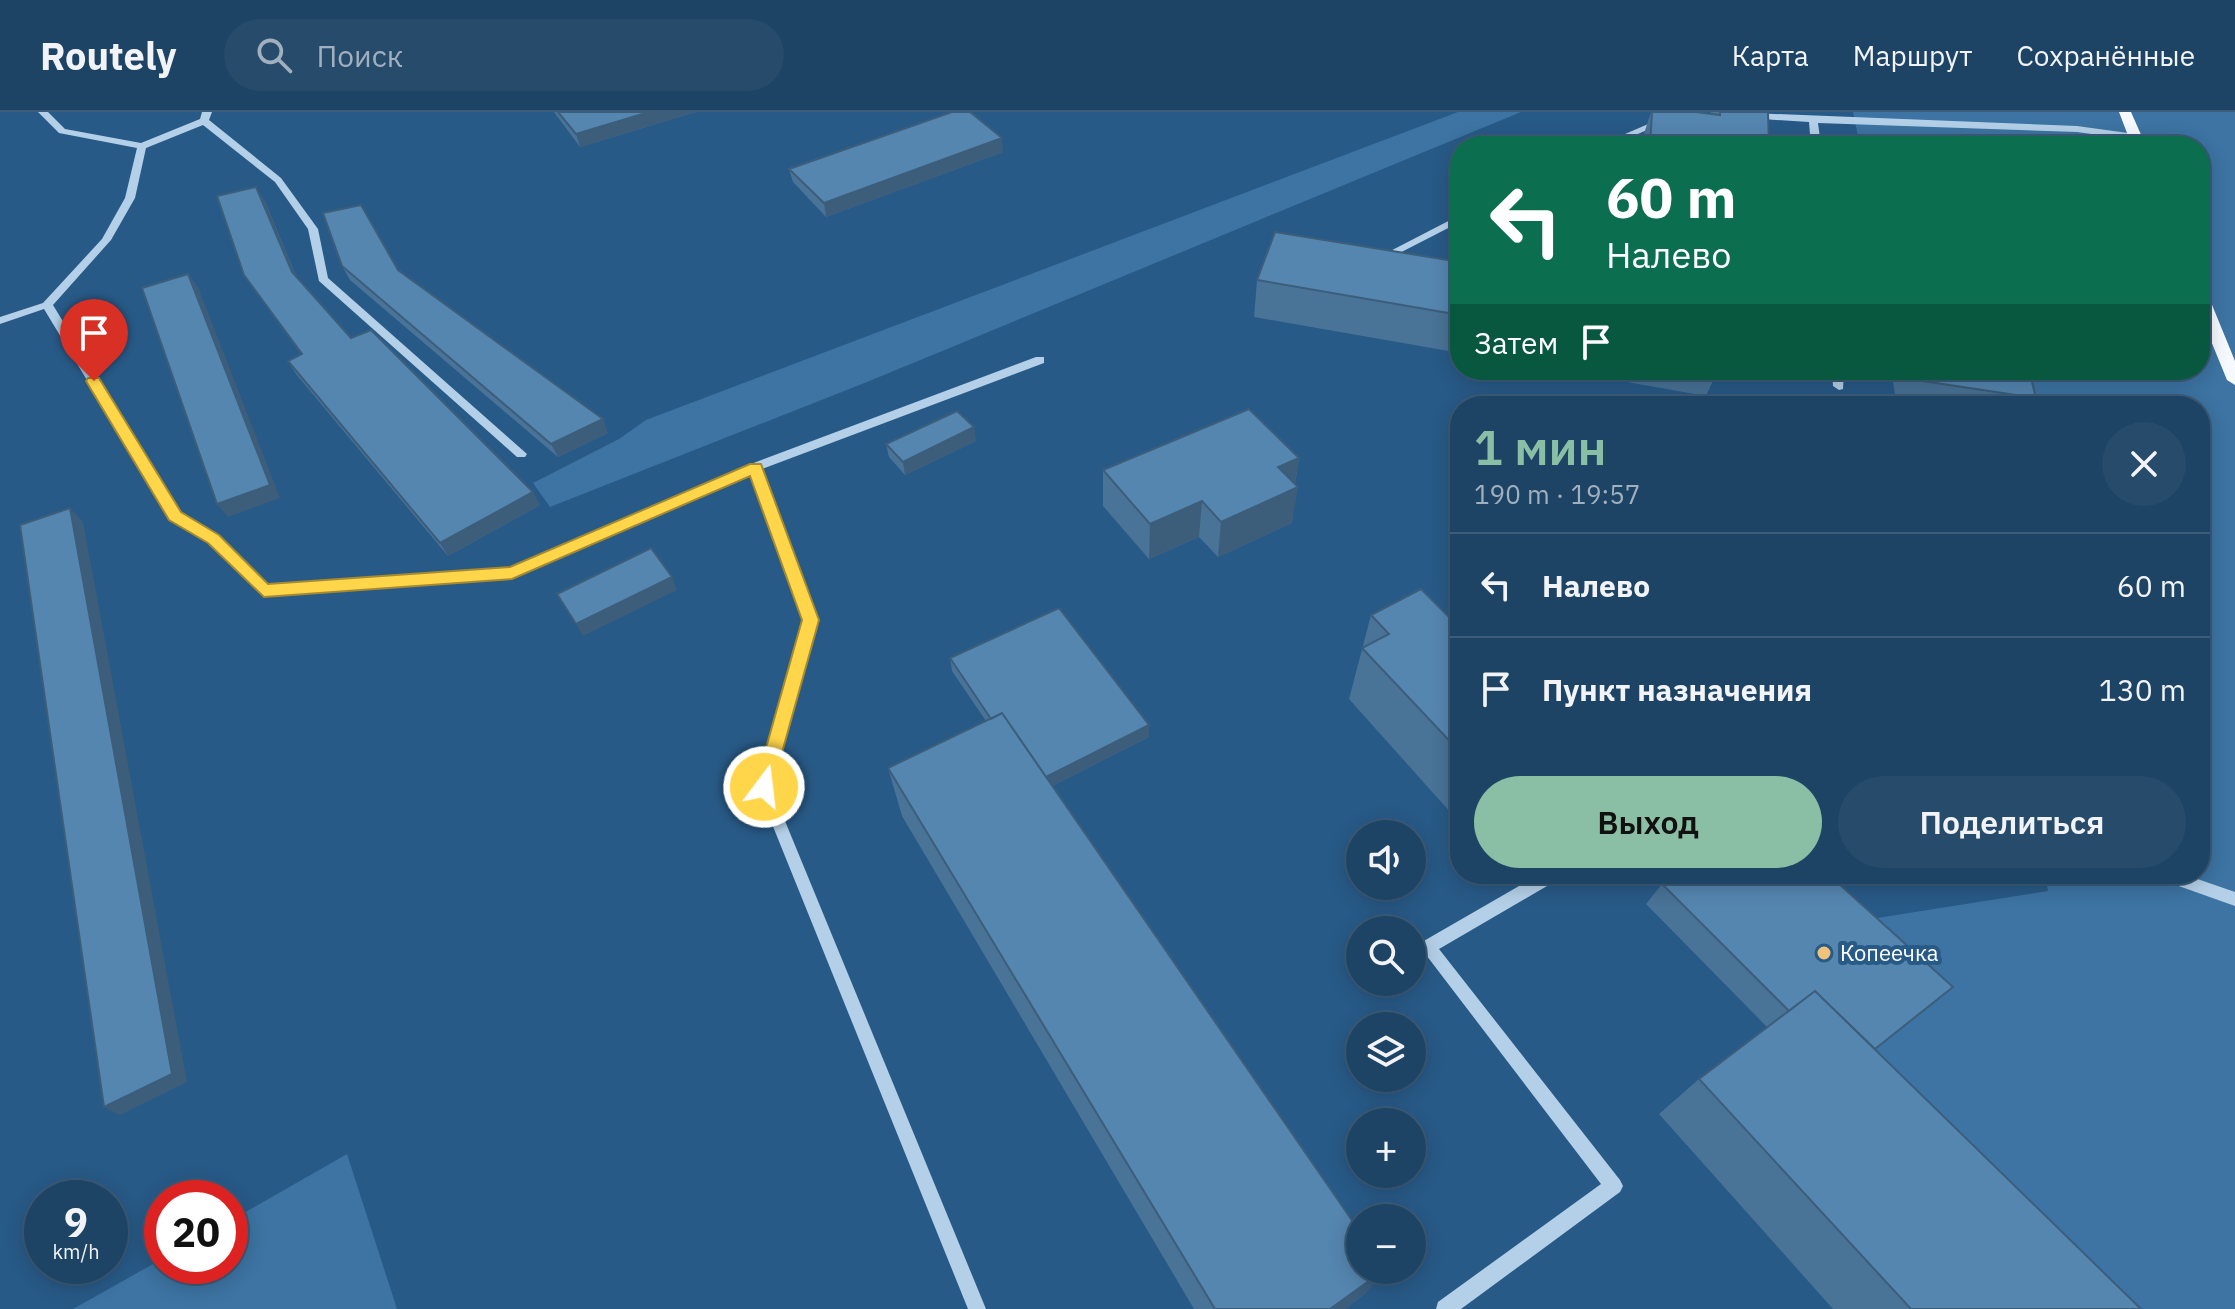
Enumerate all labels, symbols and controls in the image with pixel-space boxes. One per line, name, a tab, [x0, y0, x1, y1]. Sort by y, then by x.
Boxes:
search box	[224, 19, 784, 91]
text: Routely	[40, 31, 176, 80]
icon: search	[252, 33, 296, 77]
text: Поиск	[316, 36, 403, 75]
text: Карта	[1732, 37, 1809, 74]
text: Маршрут	[1853, 37, 1972, 74]
text: Сохранённые	[2016, 37, 2195, 74]
text: 60 m	[1606, 161, 1736, 233]
icon: left	[1474, 168, 1578, 272]
text: Налево	[1606, 231, 1731, 278]
pin	[60, 299, 128, 381]
icon: arrive	[72, 311, 116, 355]
icon: arrive	[1574, 320, 1618, 364]
text: Затем	[1474, 323, 1558, 362]
text: 1 мин	[1474, 416, 1607, 478]
button: close	[2102, 422, 2186, 506]
text: 190 m · 19:57	[1474, 477, 1640, 511]
icon: left	[1474, 563, 1518, 607]
text: Налево	[1542, 566, 1650, 605]
text: 60 m	[2117, 566, 2186, 605]
icon: arrive	[1474, 667, 1518, 711]
text: Пункт назначения	[1542, 670, 1812, 709]
text: 130 m	[2099, 670, 2186, 709]
position arrow	[722, 745, 806, 829]
button: Выход	[1474, 776, 1822, 868]
button: Поделиться	[1838, 776, 2186, 868]
map controls	[1346, 820, 1426, 1284]
button: sound	[1346, 820, 1426, 900]
button: search	[1346, 916, 1426, 996]
place label: Копеечка	[1840, 938, 1939, 967]
marker: Копеечка	[1815, 944, 1833, 962]
button: layers	[1346, 1012, 1426, 1092]
button: +	[1346, 1108, 1426, 1188]
speed limit sign: 20	[144, 1180, 248, 1284]
text: 9	[64, 1196, 88, 1248]
button: −	[1346, 1204, 1426, 1284]
text: km/h	[52, 1238, 100, 1265]

